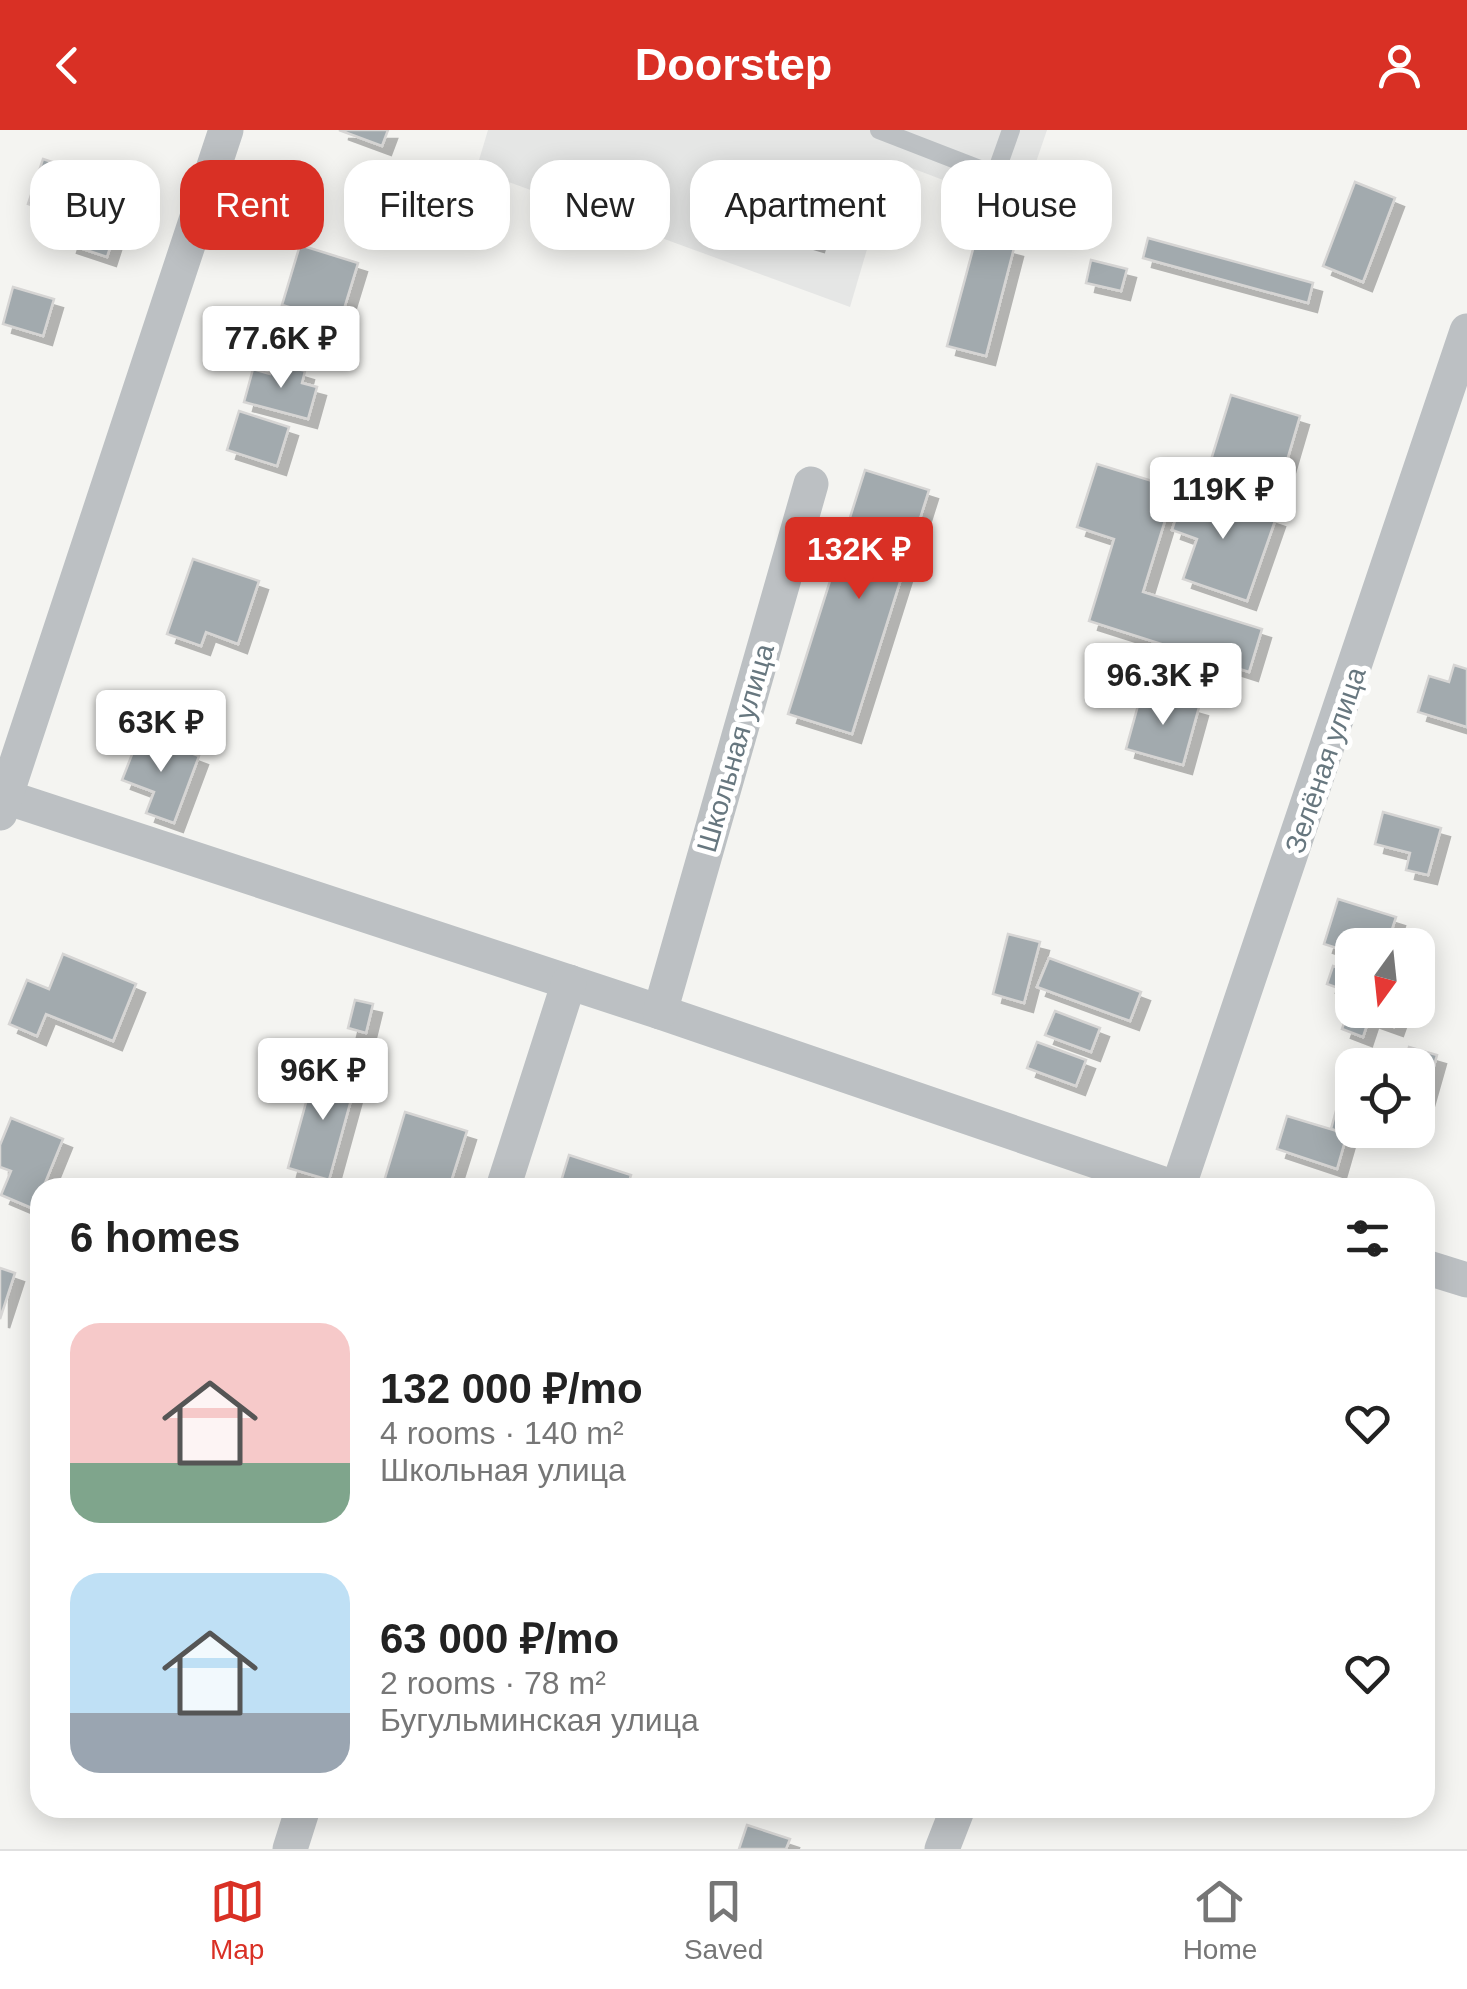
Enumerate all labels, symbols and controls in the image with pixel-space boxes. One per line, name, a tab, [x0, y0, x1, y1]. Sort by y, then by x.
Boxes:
icon: back	[40, 38, 95, 93]
icon: person	[1372, 38, 1427, 93]
text: Doorstep	[635, 39, 832, 90]
chip: Buy	[30, 160, 160, 250]
chip: Rent	[180, 160, 324, 250]
chip: Filters	[344, 160, 510, 250]
chip: New	[530, 160, 670, 250]
chip: Apartment	[690, 160, 921, 250]
chip: House	[941, 160, 1112, 250]
pin: 77.6K ₽	[189, 306, 373, 391]
text: 77.6K ₽	[225, 320, 337, 356]
pin: 119K ₽	[1142, 457, 1304, 542]
text: 119K ₽	[1172, 471, 1274, 507]
pin: 132K ₽	[778, 517, 940, 602]
text: 132K ₽	[807, 531, 911, 567]
street label: Школьная улица	[691, 640, 780, 856]
pin: 96.3K ₽	[1071, 643, 1255, 728]
text: 96.3K ₽	[1107, 657, 1219, 693]
street label: Зелёная улица	[1279, 663, 1372, 857]
pin: 63K ₽	[91, 690, 231, 775]
text: 63K ₽	[118, 704, 204, 740]
north arrow	[1335, 928, 1435, 1028]
map controls	[1335, 928, 1435, 1148]
pin: 96K ₽	[253, 1038, 393, 1123]
button: locate	[1335, 1048, 1435, 1148]
text: 96K ₽	[280, 1052, 366, 1088]
icon: filters	[1340, 1211, 1395, 1266]
text: 6 homes	[70, 1214, 240, 1261]
icon: home	[150, 1363, 270, 1483]
text: 132 000 ₽/mo	[380, 1365, 643, 1412]
icon: heart	[1340, 1396, 1395, 1451]
text: 4 rooms · 140 m²	[380, 1415, 624, 1451]
text: Школьная улица	[380, 1452, 626, 1488]
icon: home	[150, 1613, 270, 1733]
text: 63 000 ₽/mo	[380, 1615, 619, 1662]
icon: heart	[1340, 1646, 1395, 1701]
text: 2 rooms · 78 m²	[380, 1665, 606, 1701]
text: Бугульминская улица	[380, 1702, 699, 1738]
tab: Map	[210, 1874, 265, 1966]
tab: Saved	[684, 1874, 763, 1966]
tab: Home	[1183, 1874, 1257, 1966]

